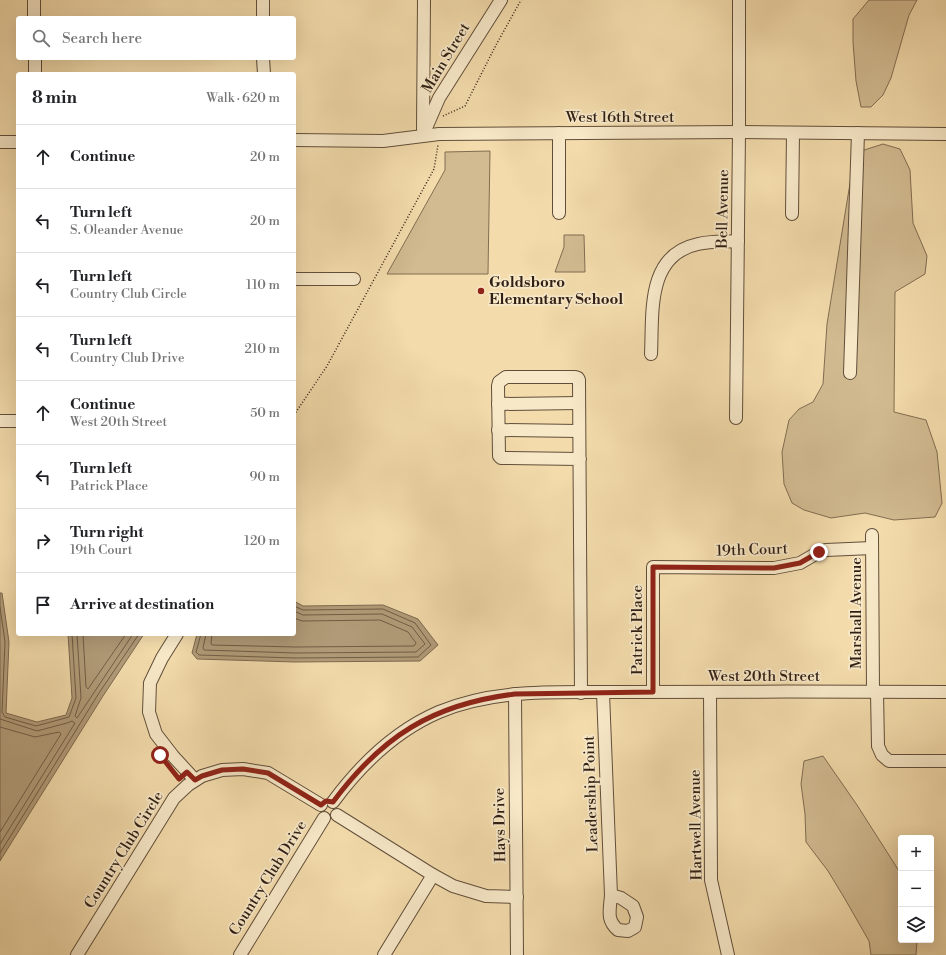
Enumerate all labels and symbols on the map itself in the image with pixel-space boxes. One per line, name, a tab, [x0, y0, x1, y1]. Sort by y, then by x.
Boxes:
street label: Main Street	[418, 19, 475, 97]
street label: West 16th Street	[565, 108, 675, 127]
street label: Bell Avenue	[713, 169, 733, 250]
place label: Goldsboro Elementary School	[489, 273, 623, 309]
marker: Goldsboro Elementary School	[476, 286, 486, 296]
street label: 19th Court	[716, 539, 789, 561]
route end	[810, 543, 828, 561]
street label: Marshall Avenue	[847, 557, 866, 669]
street label: Patrick Place	[628, 585, 647, 675]
street label: West 20th Street	[707, 667, 821, 686]
street label: Leadership Point	[579, 735, 603, 853]
route start	[151, 746, 169, 764]
street label: Hartwell Avenue	[686, 769, 706, 881]
street label: Country Club Circle	[80, 788, 168, 912]
street label: Hays Drive	[490, 788, 510, 862]
street label: Country Club Drive	[225, 817, 311, 939]

